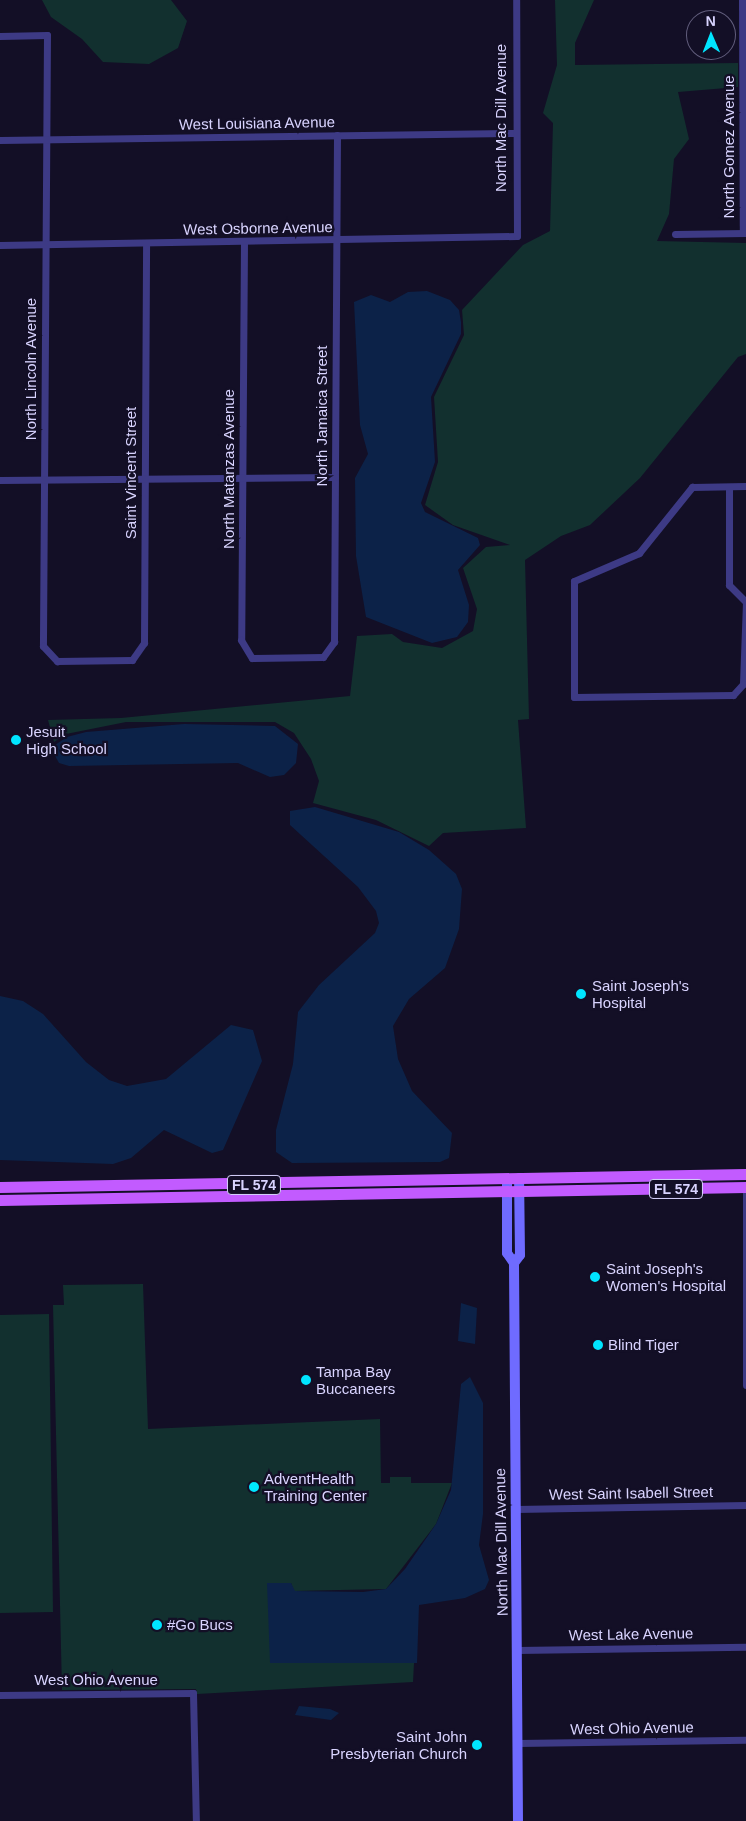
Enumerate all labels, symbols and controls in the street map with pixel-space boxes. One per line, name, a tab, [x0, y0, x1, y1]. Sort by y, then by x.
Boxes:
north arrow	[686, 10, 736, 60]
text: N	[706, 13, 716, 29]
street label: North Mac Dill Avenue	[492, 44, 510, 192]
street label: North Gomez Avenue	[720, 75, 738, 219]
street label: West Louisiana Avenue	[178, 113, 336, 133]
street label: West Osborne Avenue	[183, 218, 333, 238]
street label: North Lincoln Avenue	[22, 297, 40, 441]
street label: North Jamaica Street	[313, 346, 331, 486]
street label: North Matanzas Avenue	[220, 389, 238, 549]
street label: Saint Vincent Street	[122, 407, 140, 539]
place label: Jesuit High School	[26, 722, 107, 757]
marker: Jesuit High School	[10, 734, 22, 746]
place label: Saint Joseph's Hospital	[592, 976, 689, 1011]
marker: Saint Joseph's Hospital	[574, 987, 588, 1001]
road number: FL 574	[226, 1174, 282, 1196]
road number: FL 574	[648, 1178, 704, 1200]
place label: Saint Joseph's Women's Hospital	[606, 1259, 726, 1294]
marker: Saint Joseph's Women's Hospital	[588, 1270, 602, 1284]
place label: Blind Tiger	[608, 1336, 679, 1354]
marker: Blind Tiger	[592, 1339, 604, 1351]
place label: Tampa Bay Buccaneers	[316, 1362, 395, 1397]
marker: Tampa Bay Buccaneers	[300, 1374, 312, 1386]
street label: North Mac Dill Avenue	[491, 1467, 511, 1617]
place label: AdventHealth Training Center	[264, 1469, 367, 1504]
marker: AdventHealth Training Center	[248, 1481, 260, 1493]
street label: West Saint Isabell Street	[549, 1483, 713, 1503]
place label: #Go Bucs	[167, 1616, 233, 1634]
marker: #Go Bucs	[151, 1619, 163, 1631]
street label: West Lake Avenue	[568, 1624, 694, 1644]
street label: West Ohio Avenue	[34, 1671, 158, 1689]
street label: West Ohio Avenue	[570, 1718, 694, 1738]
place label: Saint John Presbyterian Church	[330, 1727, 467, 1762]
marker: Saint John Presbyterian Church	[471, 1739, 483, 1751]

